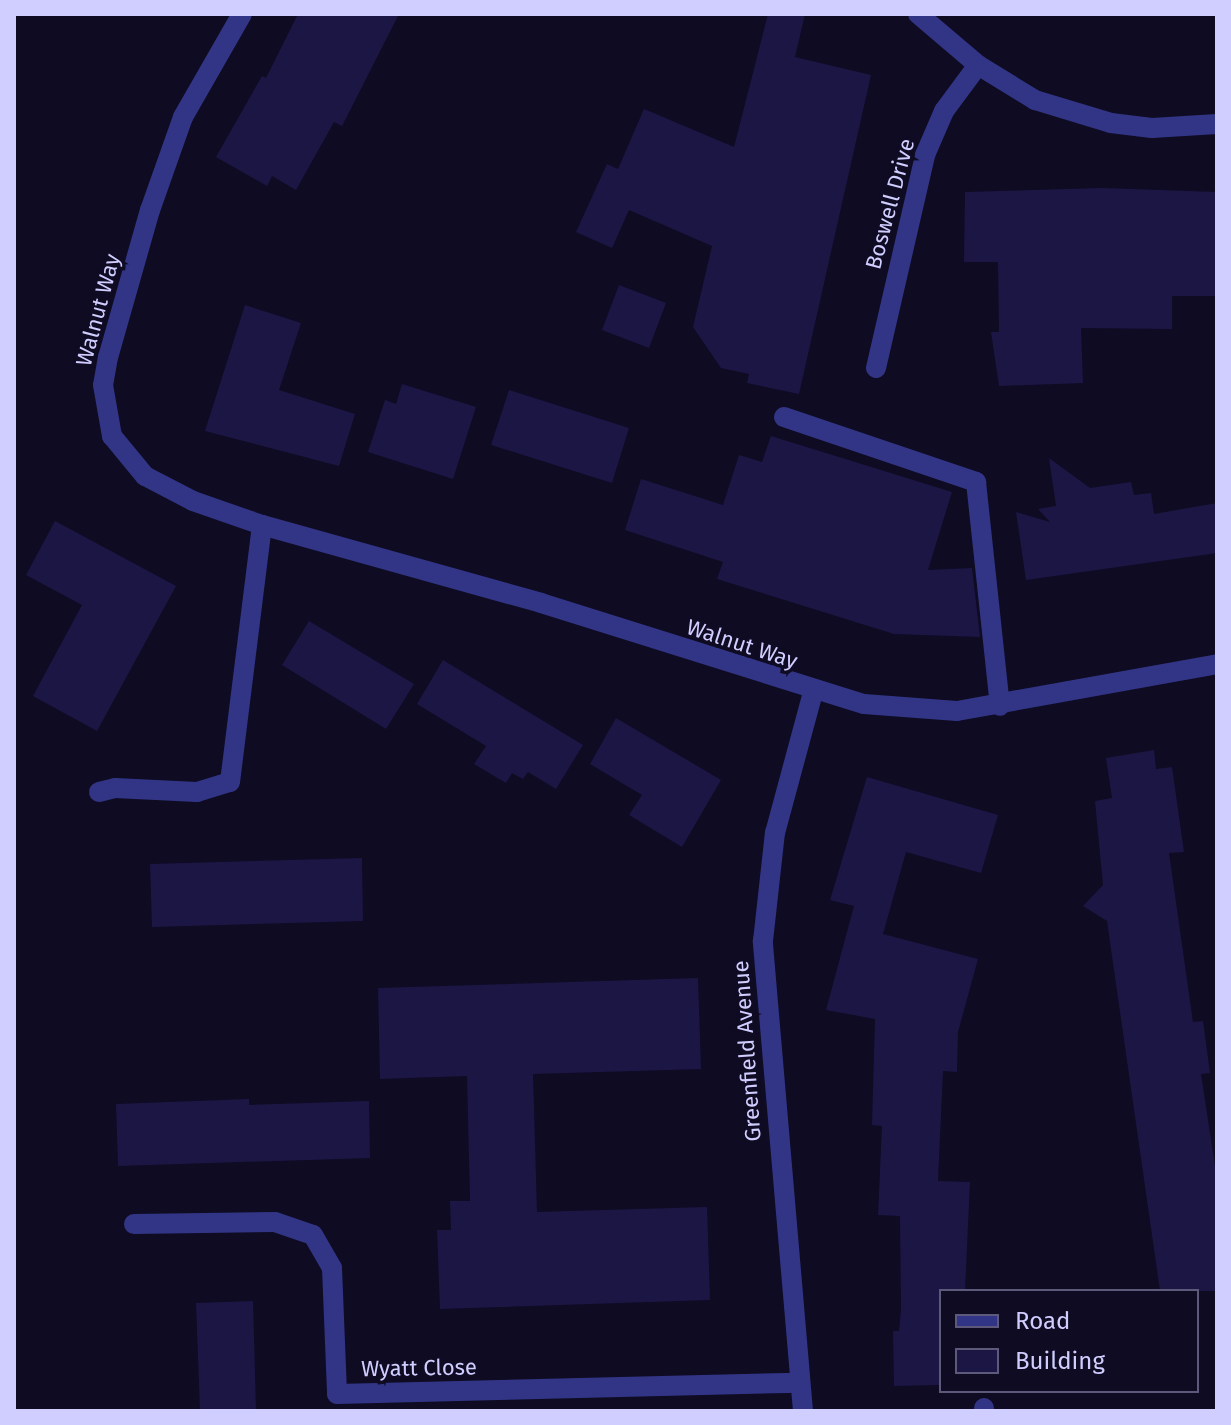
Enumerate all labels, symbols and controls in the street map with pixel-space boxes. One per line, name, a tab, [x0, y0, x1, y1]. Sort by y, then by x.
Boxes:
street label: Boswell Drive	[860, 136, 920, 272]
street label: Walnut Way	[70, 251, 126, 369]
street label: Walnut Way	[683, 614, 801, 674]
street label: Greenfield Avenue	[727, 960, 767, 1142]
legend	[939, 1289, 1199, 1393]
text: Road	[1015, 1307, 1070, 1335]
text: Building	[1015, 1347, 1105, 1375]
street label: Wyatt Close	[361, 1354, 477, 1382]

